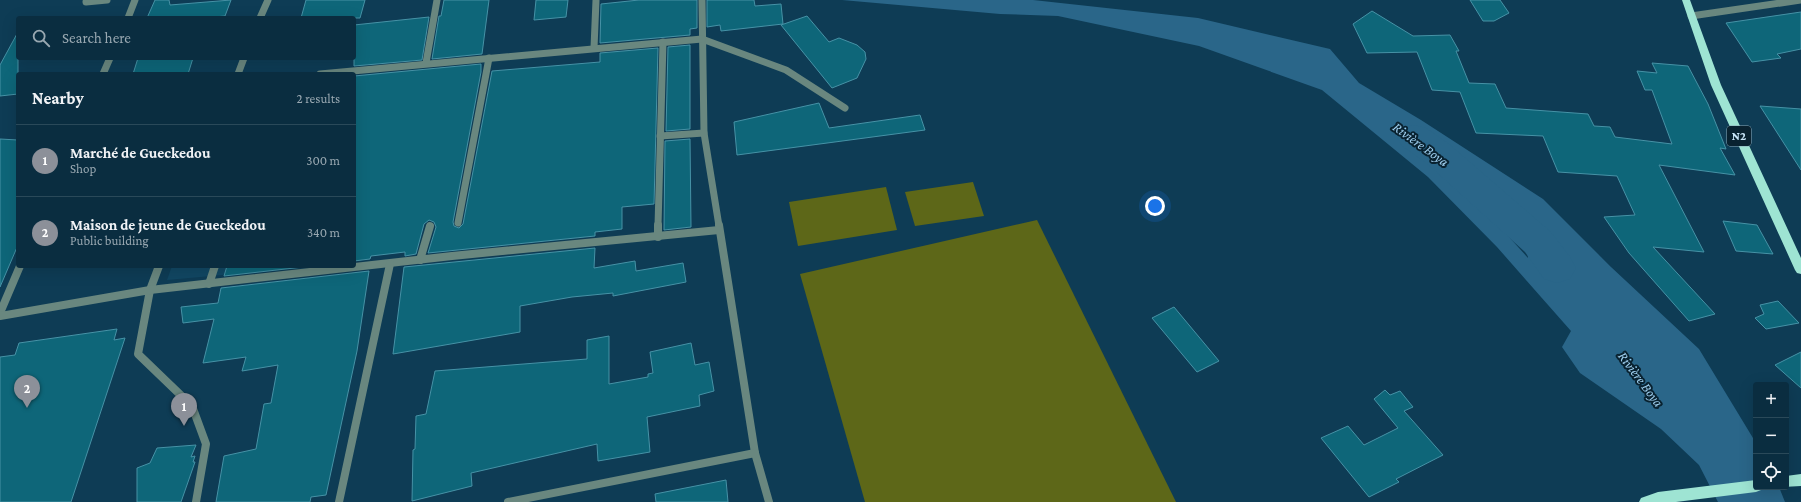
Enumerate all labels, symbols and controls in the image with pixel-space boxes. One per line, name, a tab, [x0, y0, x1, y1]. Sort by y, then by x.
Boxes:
search box	[16, 16, 356, 60]
icon: search	[30, 27, 52, 49]
text: Search here	[62, 30, 131, 46]
text: Nearby	[32, 89, 84, 108]
text: 2 results	[297, 91, 340, 106]
water label: Rivière Boya	[1390, 118, 1452, 170]
road number: N2	[1727, 126, 1751, 146]
text: Marché de Gueckedou	[70, 145, 210, 161]
text: 1	[43, 153, 47, 168]
text: 300 m	[306, 153, 340, 168]
text: Shop	[70, 161, 96, 176]
your location	[1145, 196, 1165, 216]
text: Maison de jeune de Gueckedou	[70, 217, 266, 233]
text: 2	[42, 225, 48, 240]
text: 340 m	[307, 225, 340, 240]
text: Public building	[70, 233, 149, 248]
water label: Rivière Boya	[1615, 348, 1667, 410]
pin: 2	[14, 375, 40, 408]
map controls	[1753, 382, 1789, 490]
button: +	[1753, 382, 1789, 418]
pin: 1	[171, 393, 197, 426]
button: −	[1753, 418, 1789, 454]
button: locate	[1753, 454, 1789, 490]

